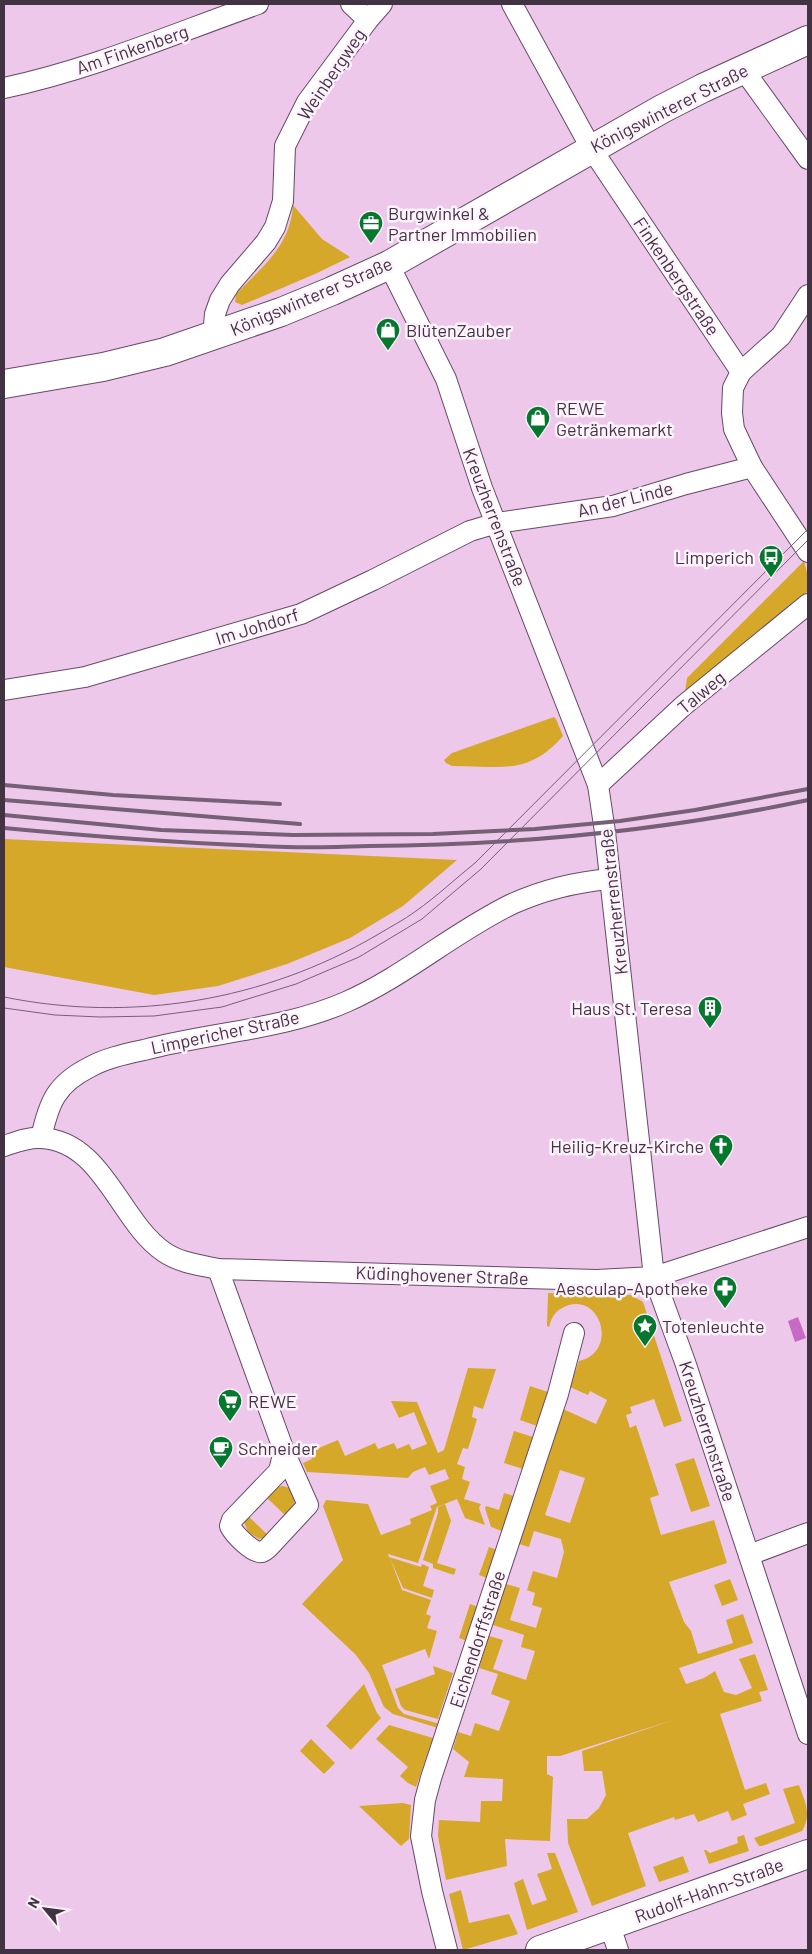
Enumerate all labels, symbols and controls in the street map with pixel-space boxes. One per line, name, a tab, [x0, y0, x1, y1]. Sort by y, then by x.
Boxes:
street label: Am Finkenberg	[73, 20, 191, 78]
street label: Weinbergweg	[292, 24, 370, 124]
street label: Königswinterer Straße	[586, 59, 752, 157]
place label: Burgwinkel & Partner Immobilien	[388, 202, 537, 245]
office icon: Burgwinkel & Partner Immobilien	[358, 210, 384, 244]
street label: Finkenbergstraße	[629, 213, 725, 339]
street label: Königswinterer Straße	[227, 252, 395, 340]
shop icon: BlütenZauber	[375, 317, 401, 351]
place label: BlütenZauber	[406, 319, 512, 341]
place label: REWE Getränkemarkt	[556, 397, 673, 440]
shop icon: REWE Getränkemarkt	[525, 405, 551, 439]
street label: Kreuzherrenstraße	[458, 445, 532, 589]
street label: An der Linde	[575, 477, 675, 521]
bus stop icon: Limperich	[758, 544, 784, 578]
place label: Limperich	[675, 546, 754, 568]
street label: Im Johdorf	[213, 603, 301, 649]
street label: Talweg	[673, 666, 729, 718]
street label: Kreuzherrenstraße	[594, 828, 632, 976]
building icon: Haus St. Teresa	[697, 995, 723, 1029]
place label: Haus St. Teresa	[571, 997, 692, 1019]
street label: Limpericher Straße	[149, 1006, 301, 1058]
church icon: Heilig-Kreuz-Kirche	[708, 1133, 734, 1167]
place label: Heilig-Kreuz-Kirche	[550, 1135, 704, 1157]
street label: Küdinghovener Straße	[355, 1261, 529, 1289]
pharmacy icon: Aesculap-Apotheke	[712, 1275, 738, 1309]
place label: Aesculap-Apotheke	[556, 1277, 708, 1299]
place icon: Totenleuchte	[632, 1313, 658, 1347]
place label: Totenleuchte	[662, 1315, 765, 1337]
street label: Kreuzherrenstraße	[675, 1358, 741, 1504]
supermarket icon: REWE	[217, 1388, 243, 1422]
place label: REWE	[248, 1390, 297, 1412]
cafe icon: Schneider	[208, 1435, 234, 1469]
place label: Schneider	[238, 1437, 318, 1459]
street label: Eichendorffstraße	[444, 1568, 510, 1710]
street label: Rudolf-Hahn-Straße	[632, 1853, 786, 1927]
north arrow	[20, 1884, 70, 1934]
text: N	[24, 1894, 43, 1911]

